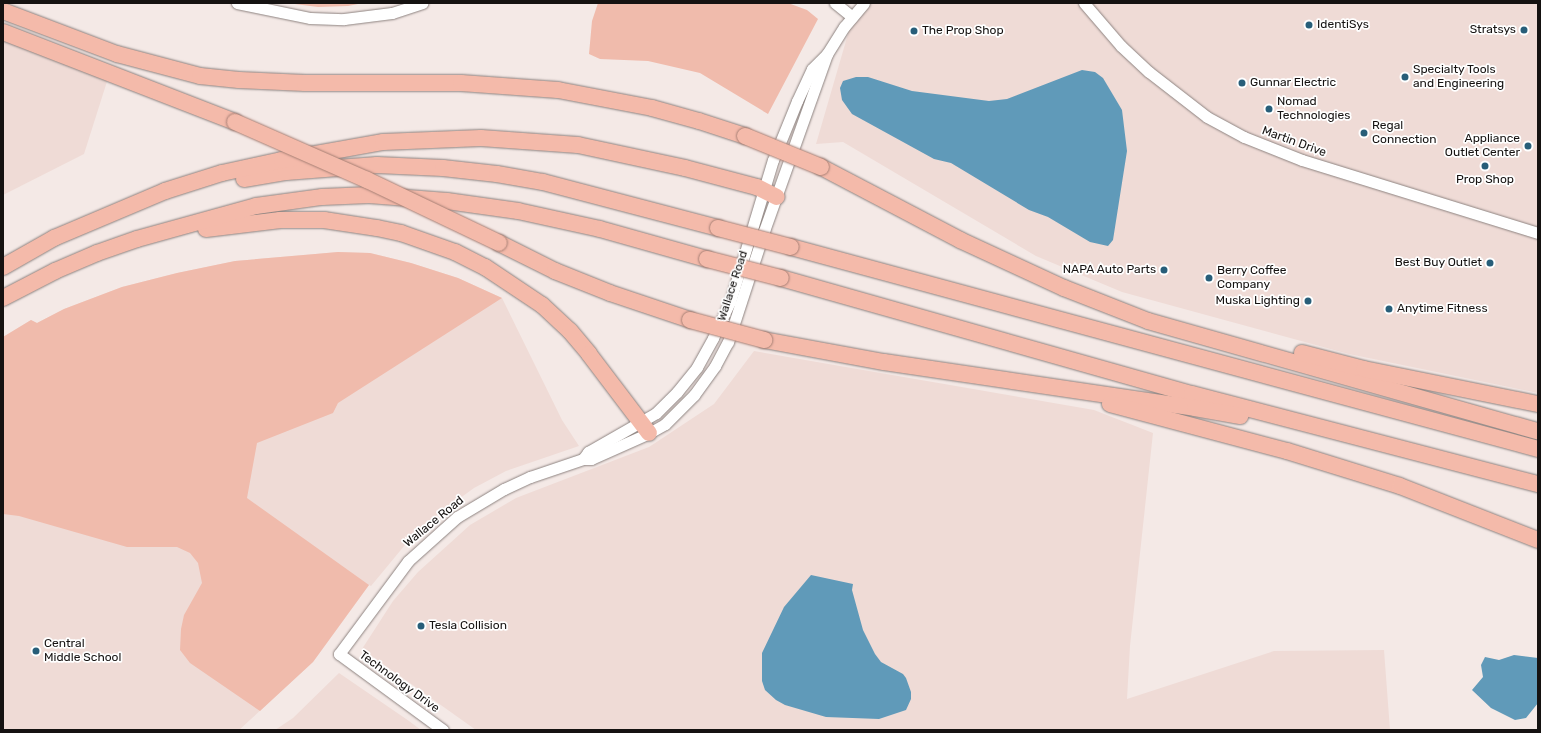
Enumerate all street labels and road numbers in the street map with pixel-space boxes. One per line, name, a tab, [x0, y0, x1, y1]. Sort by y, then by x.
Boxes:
street label: Martin Drive	[1260, 124, 1328, 160]
street label: Wallace Road	[715, 249, 751, 323]
street label: Wallace Road	[401, 493, 467, 551]
street label: Technology Drive	[356, 648, 442, 716]

